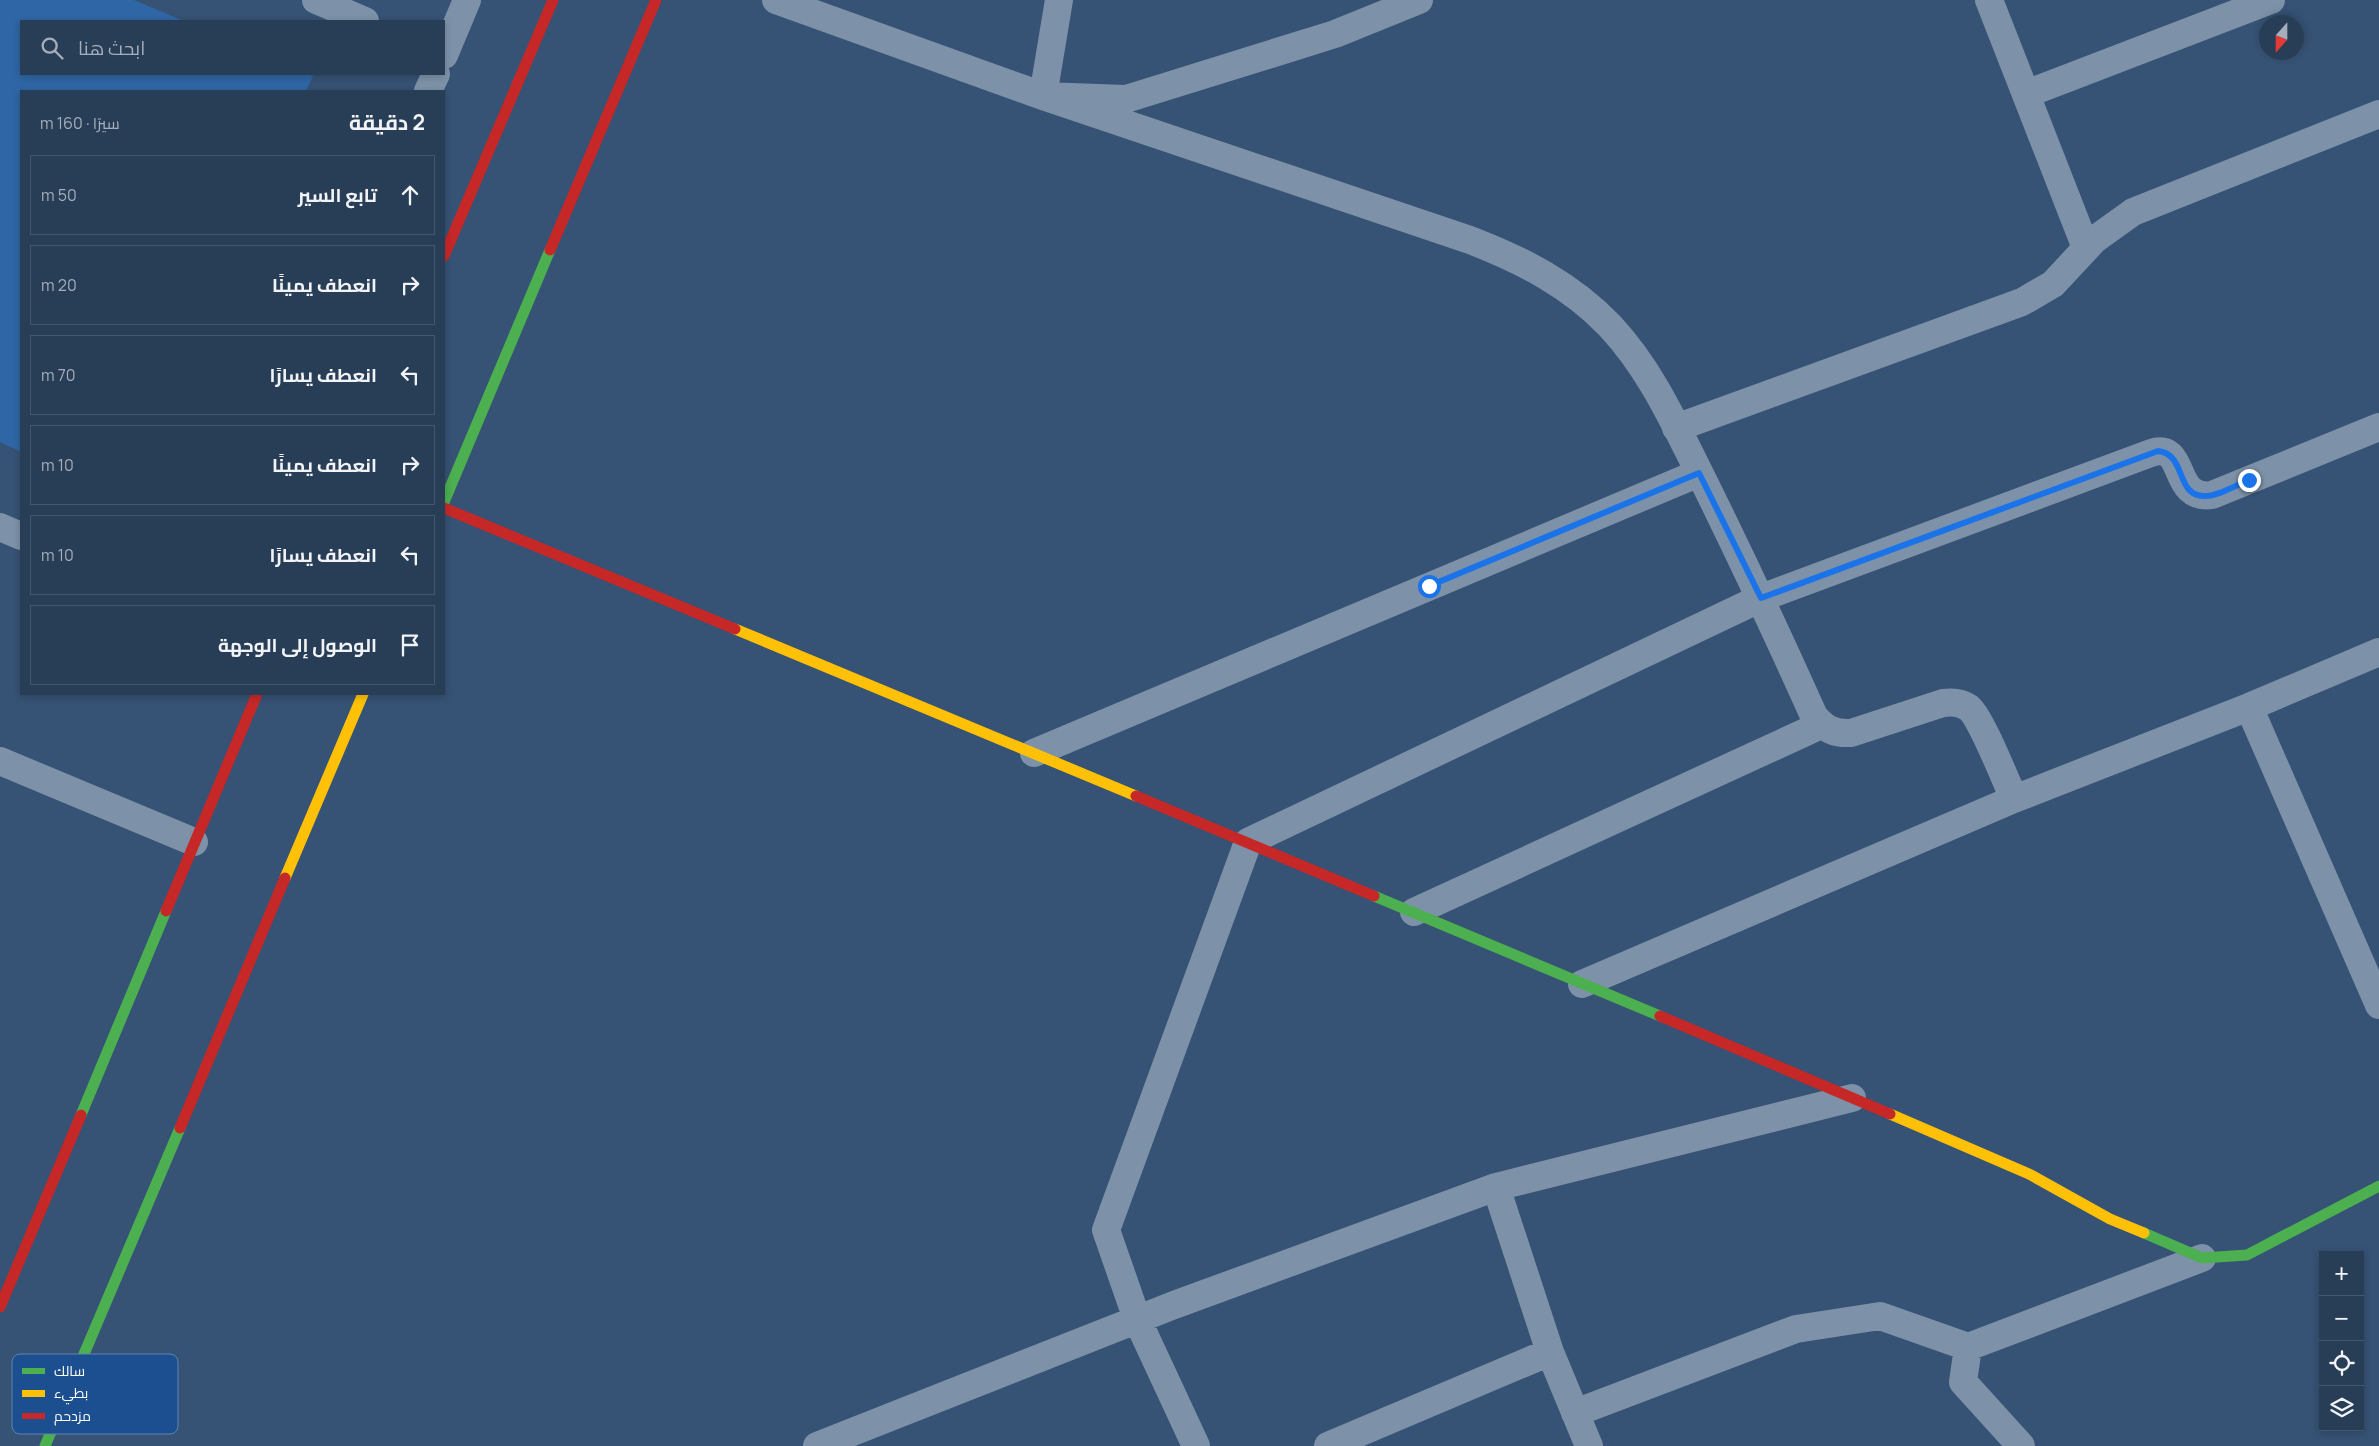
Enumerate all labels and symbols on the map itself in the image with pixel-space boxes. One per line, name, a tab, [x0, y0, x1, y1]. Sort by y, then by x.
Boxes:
north arrow	[2259, 15, 2304, 60]
route end	[2238, 469, 2261, 492]
route start	[1418, 575, 1441, 598]
legend	[12, 1354, 178, 1434]
text: سالك	[54, 1361, 85, 1380]
text: بطيء	[54, 1383, 88, 1405]
text: مزدحم	[54, 1406, 91, 1426]

